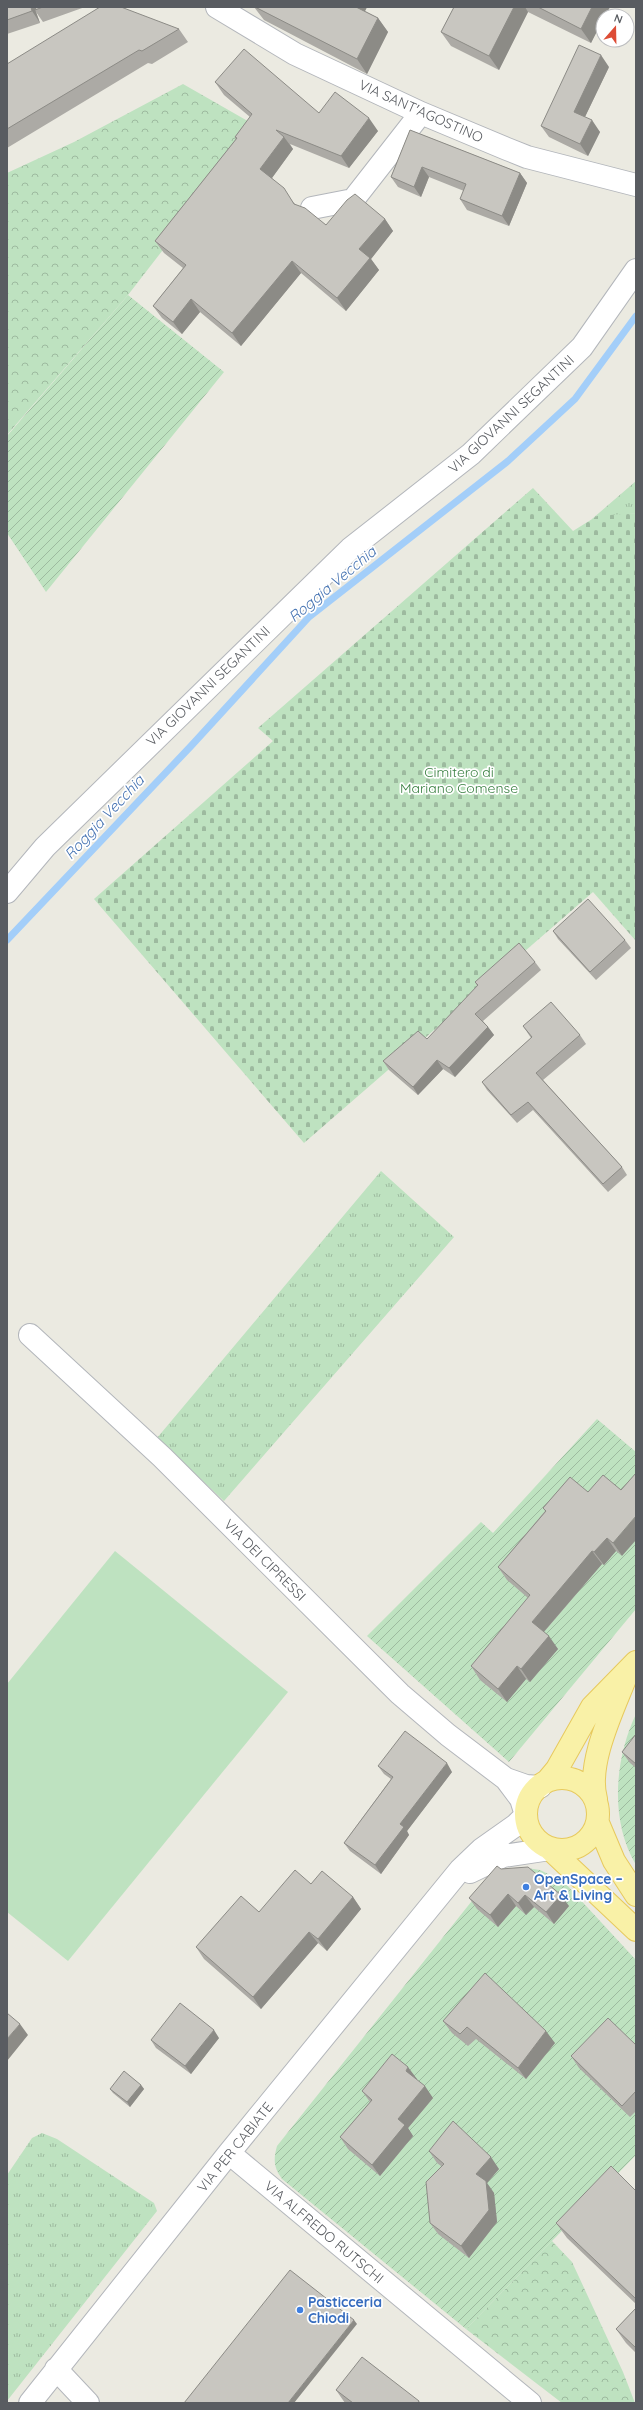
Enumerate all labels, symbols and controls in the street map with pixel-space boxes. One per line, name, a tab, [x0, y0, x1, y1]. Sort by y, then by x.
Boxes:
north arrow	[595, 8, 635, 48]
text: N	[612, 11, 625, 27]
street label: VIA SANT'AGOSTINO	[356, 75, 486, 147]
street label: VIA GIOVANNI SEGANTINI	[444, 351, 578, 477]
water label: Roggia Vecchia	[284, 541, 380, 626]
street label: VIA GIOVANNI SEGANTINI	[142, 622, 274, 750]
park label: Cimitero di Mariano Comense	[400, 763, 518, 797]
water label: Roggia Vecchia	[60, 770, 149, 863]
street label: VIA DEI CIPRESSI	[220, 1515, 310, 1605]
place label: OpenSpace – Art & Living	[534, 1870, 623, 1904]
marker: OpenSpace – Art & Living	[521, 1882, 531, 1892]
street label: VIA PER CABIATE	[193, 2098, 277, 2196]
street label: VIA ALFREDO RUTSCHI	[261, 2177, 387, 2287]
place label: Pasticceria Chiodi	[308, 2293, 382, 2327]
marker: Pasticceria Chiodi	[295, 2305, 305, 2315]

